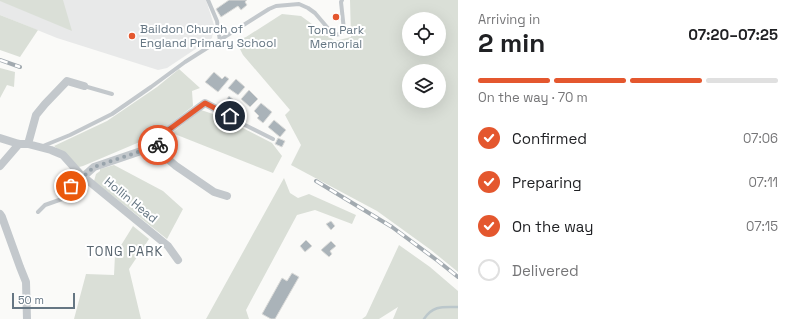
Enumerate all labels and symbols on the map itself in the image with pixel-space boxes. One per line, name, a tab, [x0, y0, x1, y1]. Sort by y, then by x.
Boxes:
marker: Tong Park Memorial	[331, 12, 341, 22]
place label: Baildon Church of England Primary School	[140, 21, 276, 51]
place label: Tong Park Memorial	[308, 22, 365, 52]
marker: Baildon Church of England Primary School	[127, 31, 137, 41]
pin	[213, 99, 247, 133]
courier	[138, 125, 178, 165]
pin	[54, 169, 88, 203]
street label: Hollin Head	[101, 174, 161, 226]
district label: TONG PARK	[87, 243, 163, 260]
scale bar	[12, 291, 75, 310]

